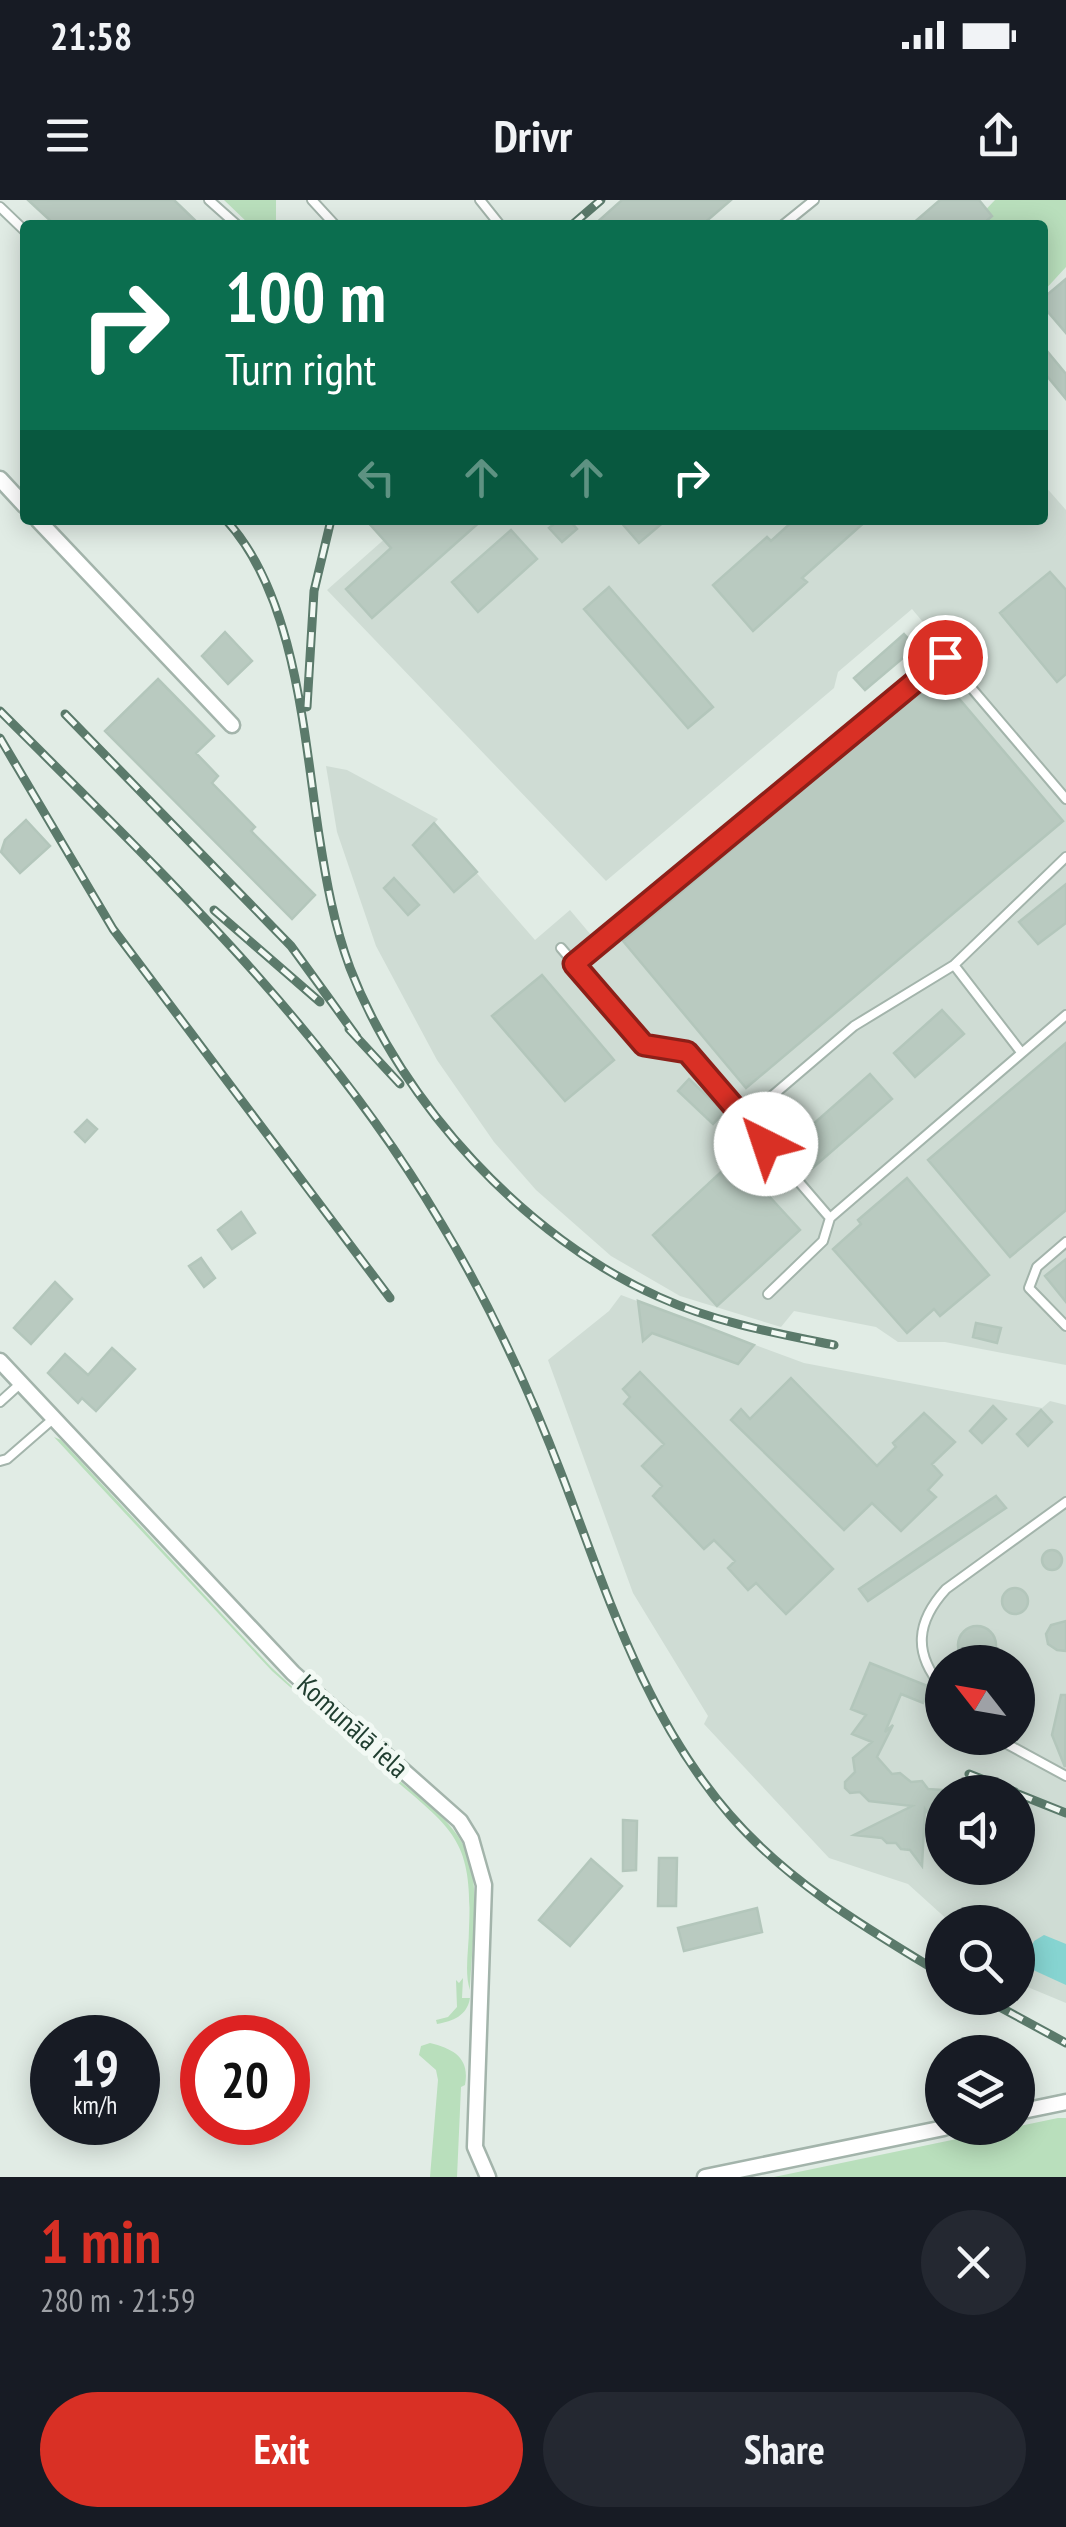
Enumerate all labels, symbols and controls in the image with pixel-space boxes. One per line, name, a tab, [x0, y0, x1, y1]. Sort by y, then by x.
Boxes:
text: 21:58	[50, 11, 132, 60]
text: Drivr	[494, 106, 572, 164]
icon: menu	[40, 108, 95, 163]
icon: share	[971, 108, 1026, 163]
text: 100 m	[225, 251, 386, 341]
icon: right	[60, 260, 190, 390]
text: Turn right	[225, 339, 376, 397]
icon: left	[349, 450, 404, 505]
icon: ahead	[454, 450, 509, 505]
icon: ahead	[559, 450, 614, 505]
icon: right	[664, 450, 719, 505]
pin	[903, 615, 988, 700]
icon: arrive	[918, 630, 973, 685]
position arrow	[714, 1092, 818, 1196]
north arrow	[925, 1645, 1035, 1755]
map controls	[925, 1645, 1035, 2145]
street label: Komunālā iela	[290, 1666, 417, 1785]
button: sound	[925, 1775, 1035, 1885]
button: search	[925, 1905, 1035, 2015]
speed limit sign: 20	[180, 2015, 310, 2145]
text: 19	[71, 2035, 119, 2100]
button: layers	[925, 2035, 1035, 2145]
text: km/h	[73, 2089, 117, 2121]
text: 1 min	[40, 2202, 161, 2280]
button: close	[921, 2210, 1026, 2315]
text: 280 m · 21:59	[40, 2279, 195, 2321]
button: Exit	[40, 2392, 523, 2507]
button: Share	[543, 2392, 1026, 2507]

